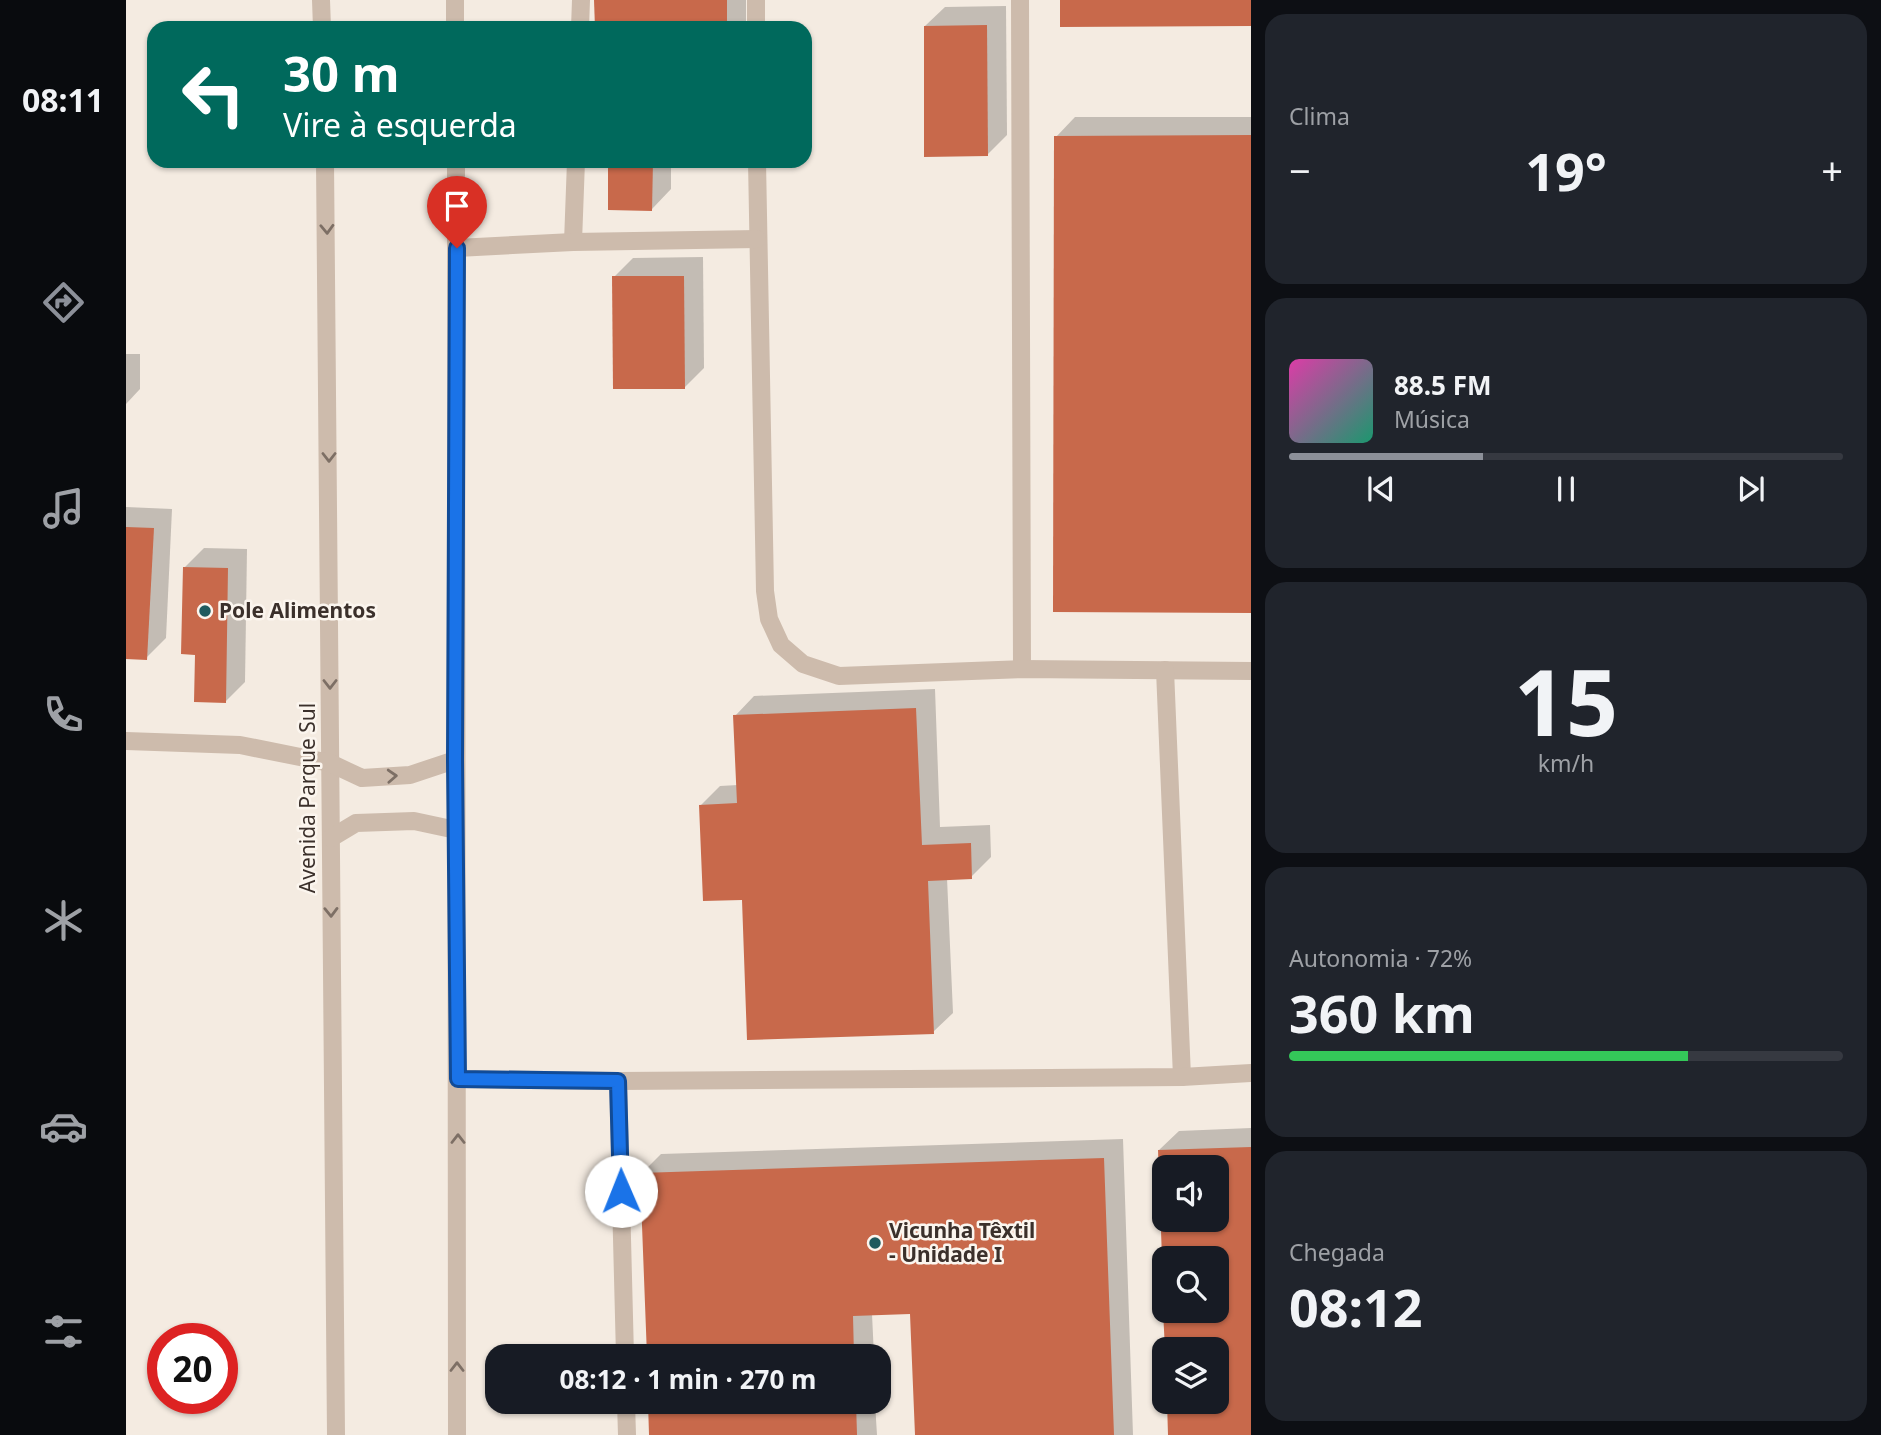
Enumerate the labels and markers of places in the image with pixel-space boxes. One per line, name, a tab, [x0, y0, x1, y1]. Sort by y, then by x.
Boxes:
pin	[427, 176, 487, 248]
place label: Pole Alimentos	[219, 596, 376, 624]
marker: Pole Alimentos	[197, 603, 213, 619]
place label: Vicunha Têxtil - Unidade I	[889, 1216, 1035, 1268]
marker: Vicunha Têxtil - Unidade I	[867, 1235, 883, 1251]

